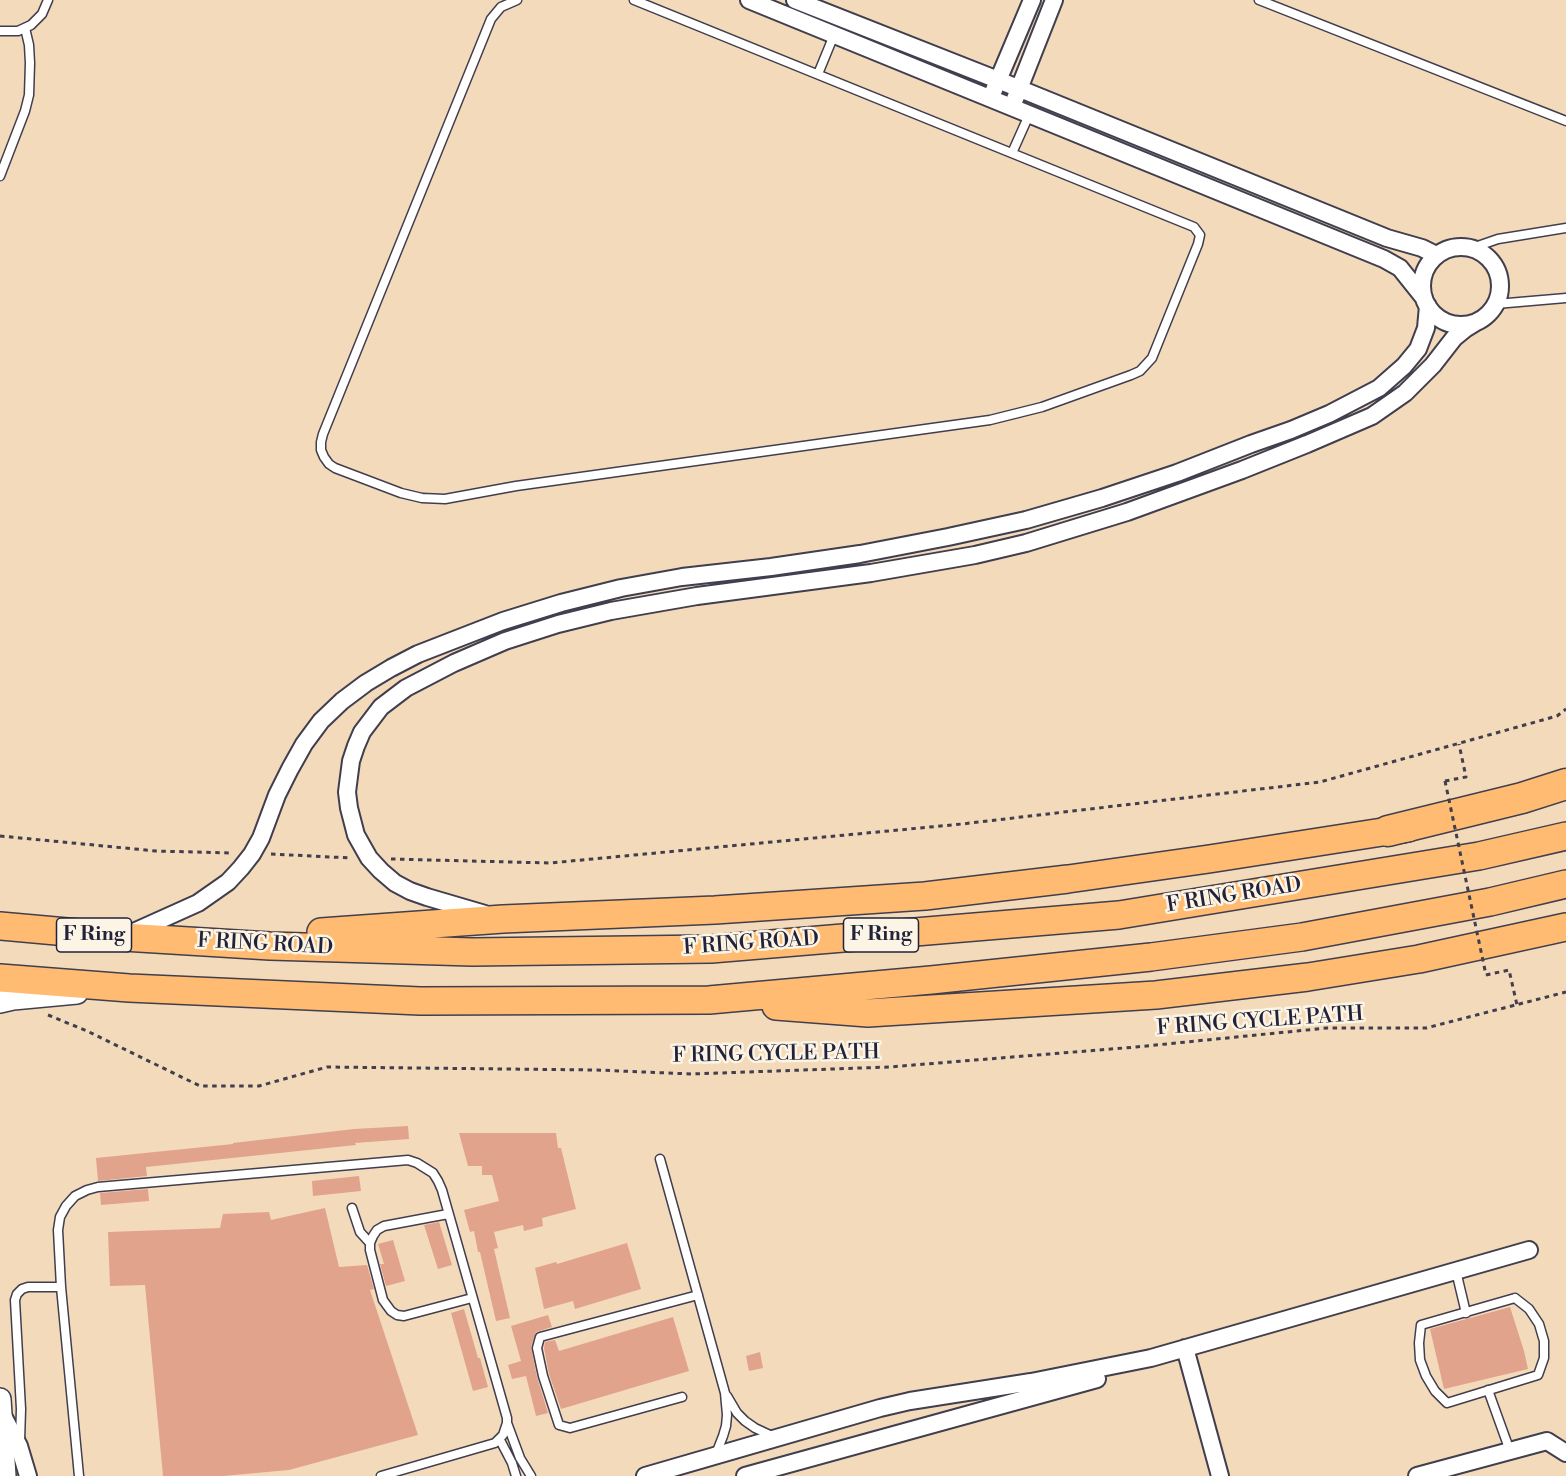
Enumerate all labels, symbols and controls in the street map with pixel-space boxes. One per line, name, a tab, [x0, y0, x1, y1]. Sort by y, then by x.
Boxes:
street label: F RING ROAD	[1165, 873, 1303, 919]
road number: F Ring	[56, 918, 132, 952]
road number: F Ring	[844, 918, 918, 952]
street label: F RING ROAD	[682, 927, 820, 961]
street label: F RING ROAD	[196, 929, 334, 961]
street label: F RING CYCLE PATH	[1156, 1002, 1364, 1042]
street label: F RING CYCLE PATH	[672, 1041, 880, 1069]

